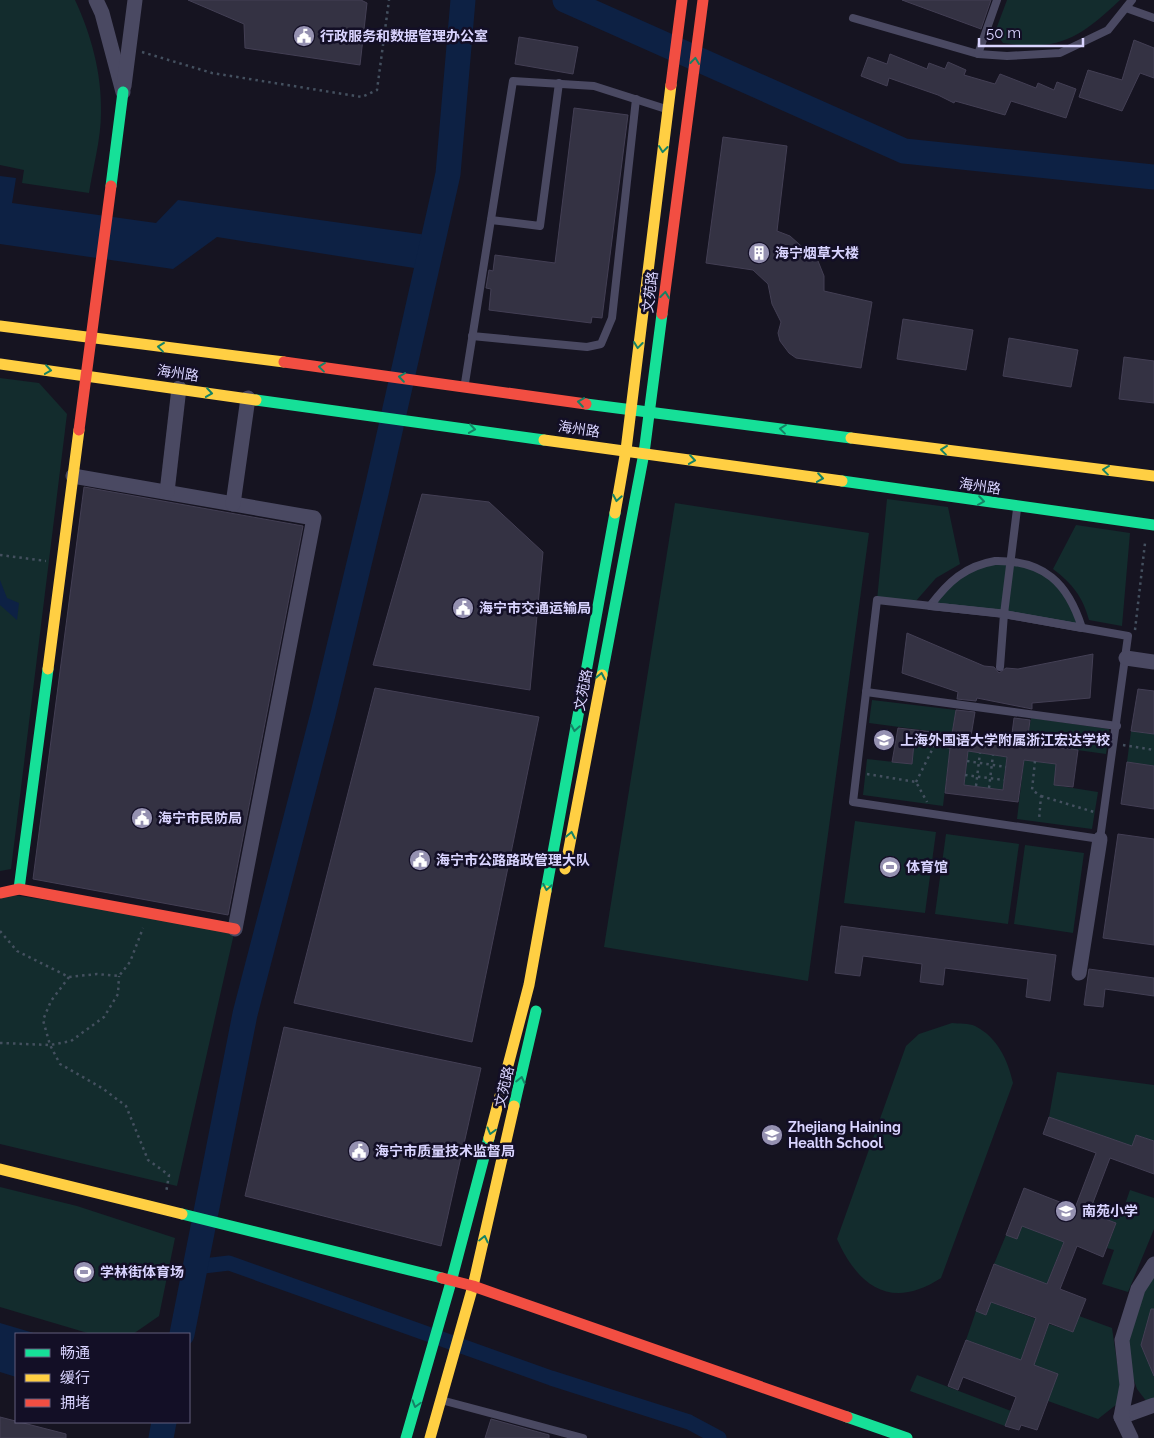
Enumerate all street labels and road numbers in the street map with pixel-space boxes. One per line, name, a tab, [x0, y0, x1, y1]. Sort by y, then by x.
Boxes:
street label: 文苑路	[640, 270, 660, 314]
street label: 海州路	[156, 362, 200, 384]
street label: 海州路	[557, 418, 601, 440]
street label: 海州路	[958, 475, 1002, 497]
street label: 文苑路	[571, 668, 595, 712]
street label: 文苑路	[491, 1065, 517, 1109]

